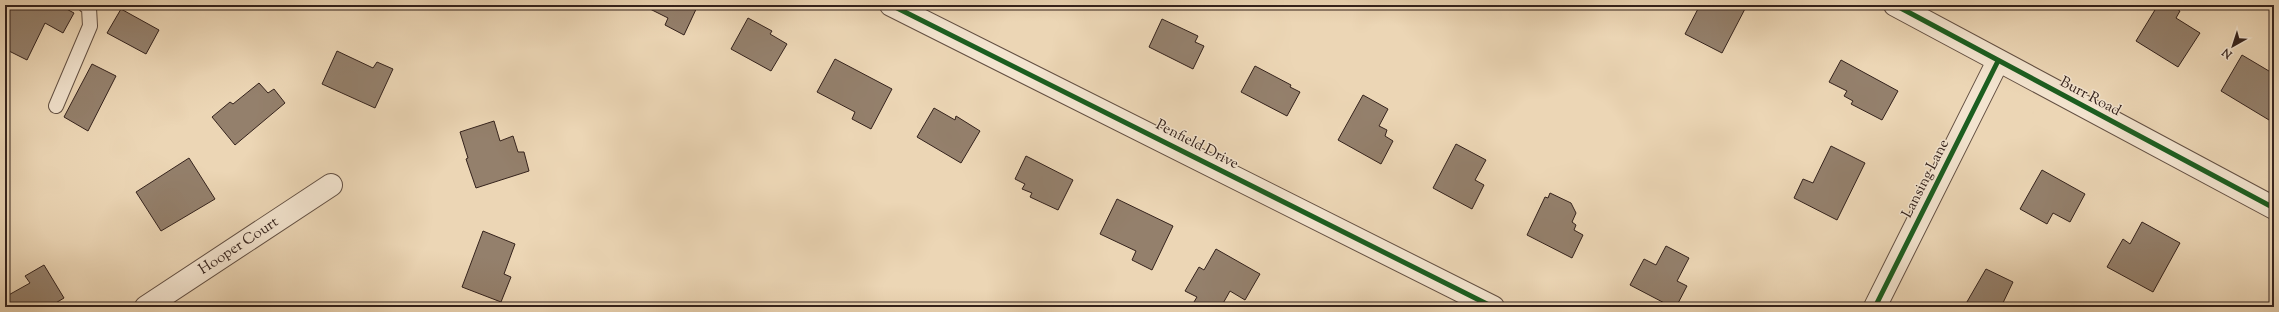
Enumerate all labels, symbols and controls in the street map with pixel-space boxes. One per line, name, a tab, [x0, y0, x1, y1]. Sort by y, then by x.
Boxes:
north arrow	[2213, 26, 2253, 66]
text: N	[2219, 44, 2237, 63]
street label: Burr Road	[2056, 72, 2125, 122]
street label: Penfield Drive	[1152, 115, 1242, 175]
street label: Lansing Lane	[1897, 136, 1955, 222]
street label: Hooper Court	[195, 212, 283, 280]

